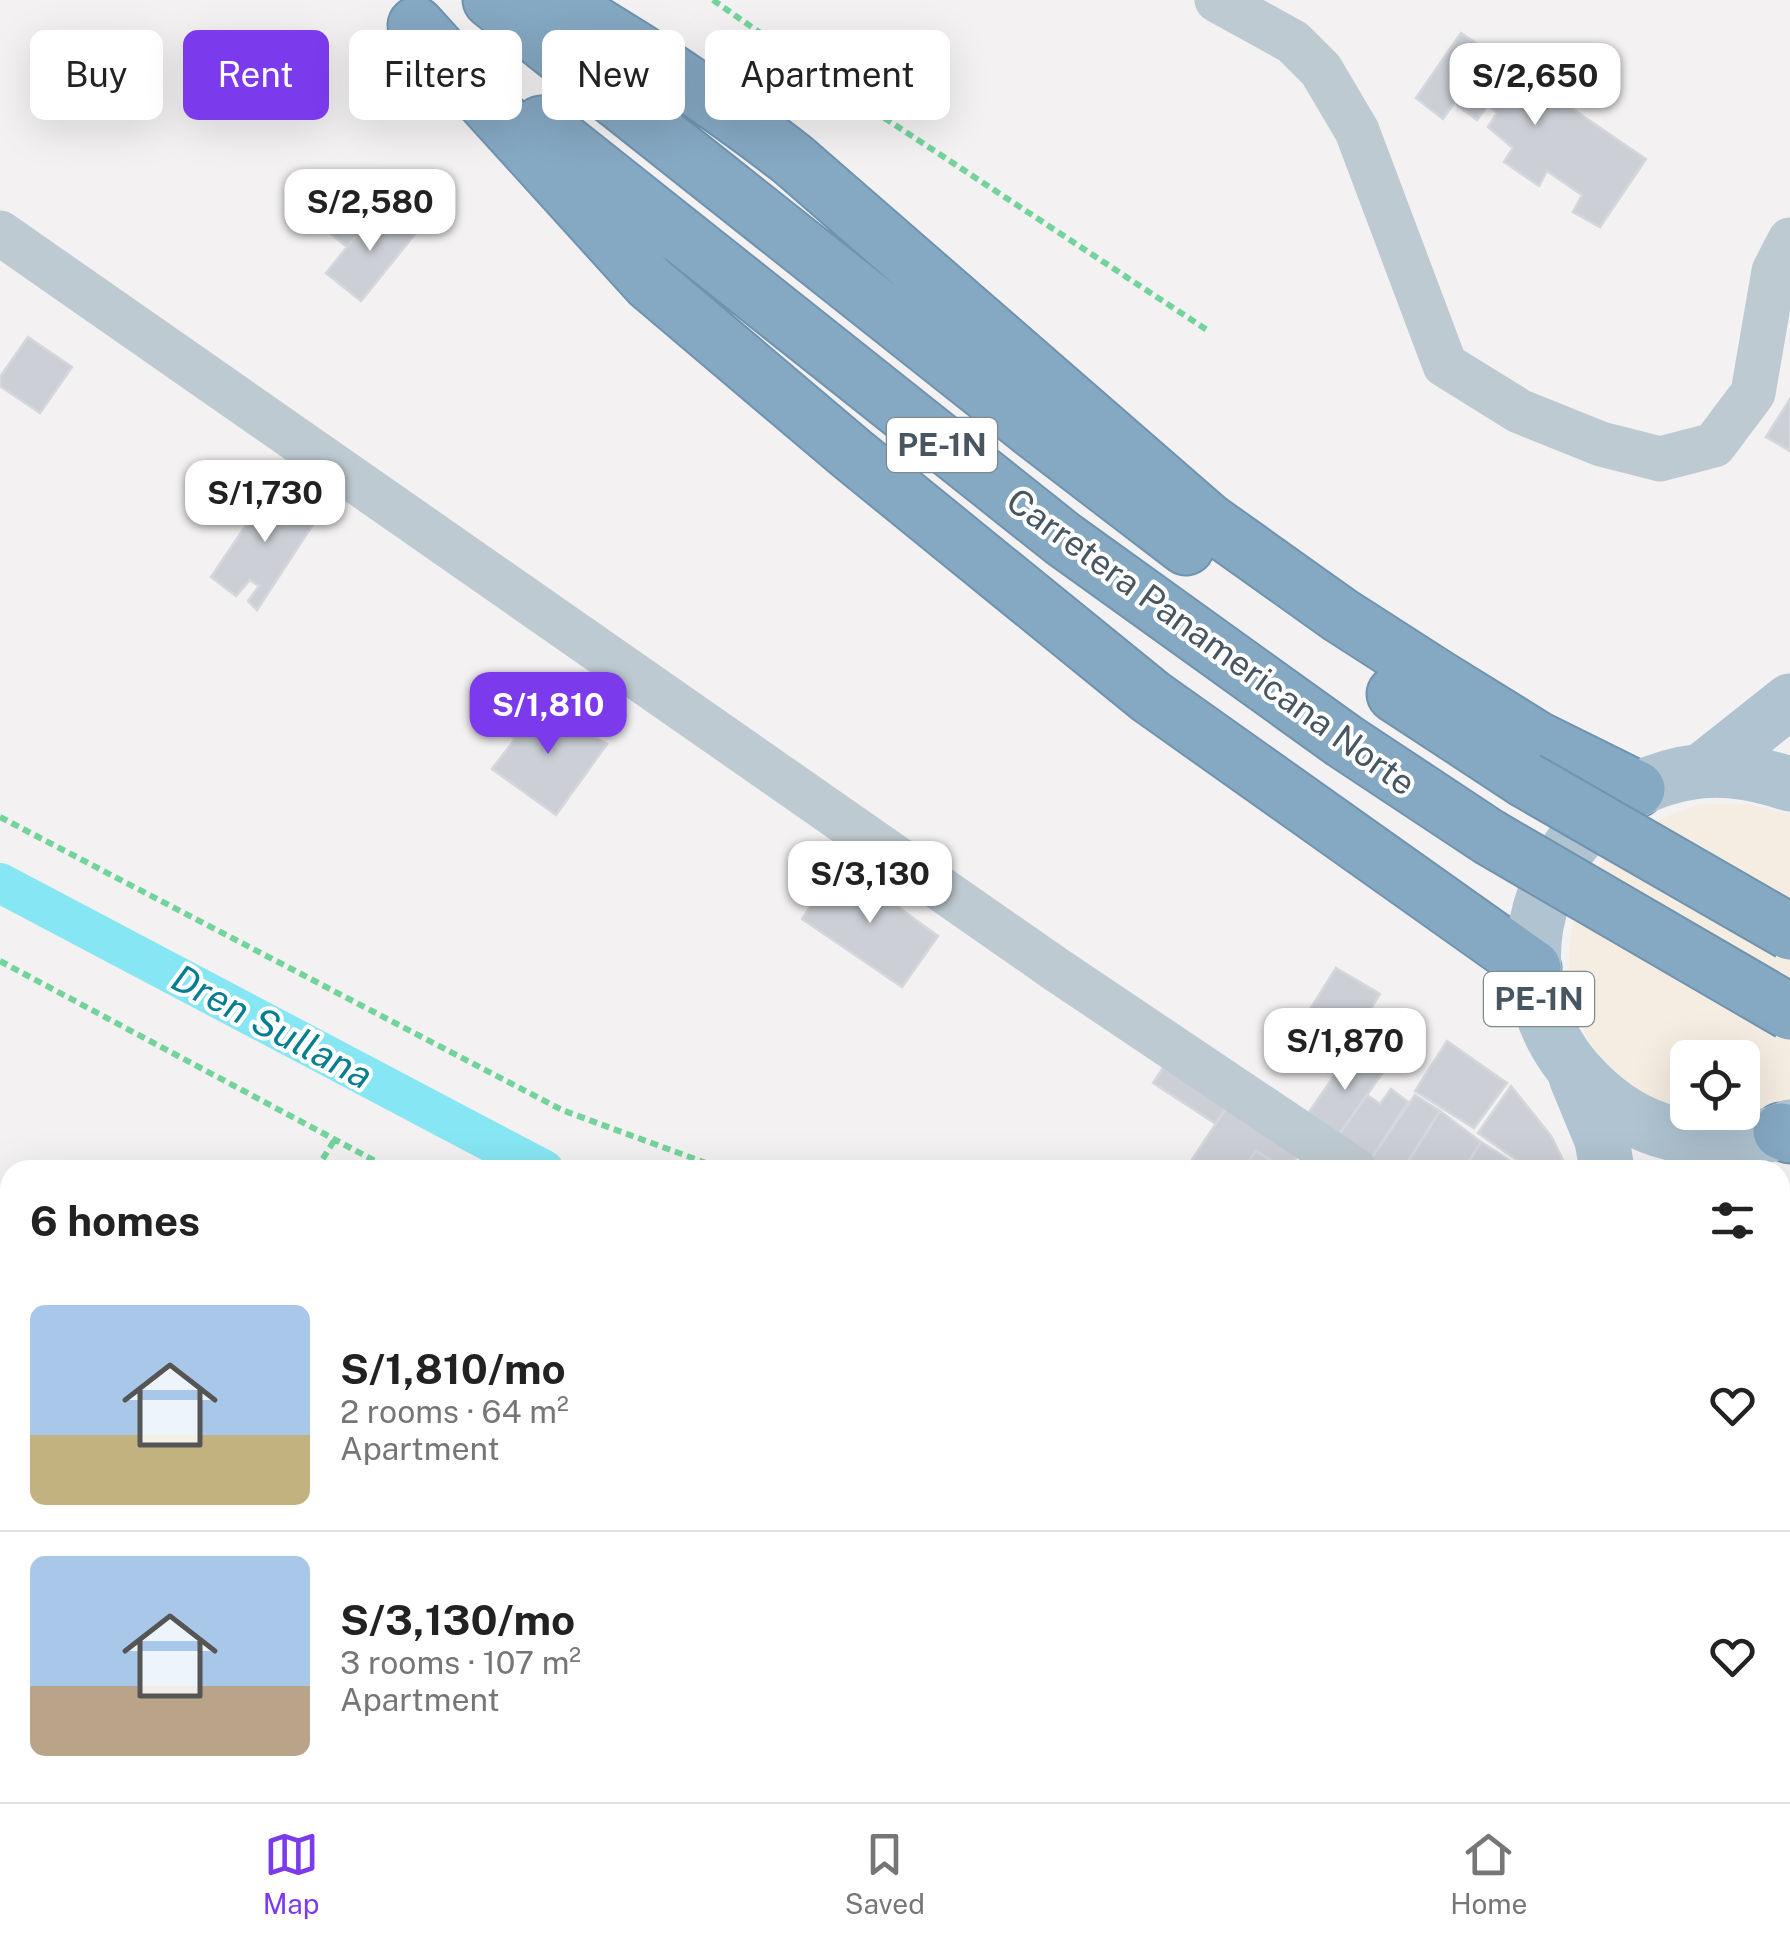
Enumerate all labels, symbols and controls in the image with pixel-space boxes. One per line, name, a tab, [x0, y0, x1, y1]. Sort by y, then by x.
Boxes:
chip: Buy	[30, 30, 163, 120]
chip: Rent	[183, 30, 329, 120]
chip: Filters	[349, 30, 522, 120]
chip: New	[542, 30, 685, 120]
chip: Apartment	[705, 30, 950, 120]
pin: S/2,650	[1443, 43, 1627, 128]
text: S/2,650	[1472, 57, 1598, 94]
pin: S/2,580	[278, 169, 462, 254]
text: S/2,580	[306, 183, 434, 220]
road number: PE-1N	[887, 418, 997, 472]
pin: S/1,730	[173, 460, 357, 545]
text: S/1,730	[207, 474, 323, 511]
street label: Carretera Panamericana Norte	[999, 480, 1423, 804]
pin: S/1,810	[456, 672, 640, 757]
text: S/1,810	[492, 686, 604, 723]
pin: S/3,130	[778, 841, 962, 926]
text: S/3,130	[810, 855, 930, 892]
water label: Dren Sullana	[164, 955, 380, 1098]
road number: PE-1N	[1484, 972, 1594, 1026]
pin: S/1,870	[1253, 1008, 1437, 1093]
text: S/1,870	[1286, 1022, 1404, 1059]
map controls	[1670, 1040, 1760, 1130]
button: locate	[1670, 1040, 1760, 1130]
icon: filters	[1705, 1193, 1760, 1248]
text: 6 homes	[30, 1196, 200, 1245]
text: S/1,810/mo	[340, 1344, 566, 1393]
icon: home	[110, 1345, 230, 1465]
icon: heart	[1705, 1378, 1760, 1433]
text: 2 rooms · 64 m²	[340, 1393, 569, 1430]
text: Apartment	[340, 1430, 500, 1467]
text: S/3,130/mo	[340, 1595, 575, 1644]
icon: home	[110, 1596, 230, 1716]
icon: heart	[1705, 1629, 1760, 1684]
text: 3 rooms · 107 m²	[340, 1644, 581, 1681]
text: Apartment	[340, 1681, 500, 1718]
tab: Map	[263, 1827, 320, 1920]
tab: Saved	[845, 1827, 925, 1920]
tab: Home	[1450, 1827, 1527, 1920]

